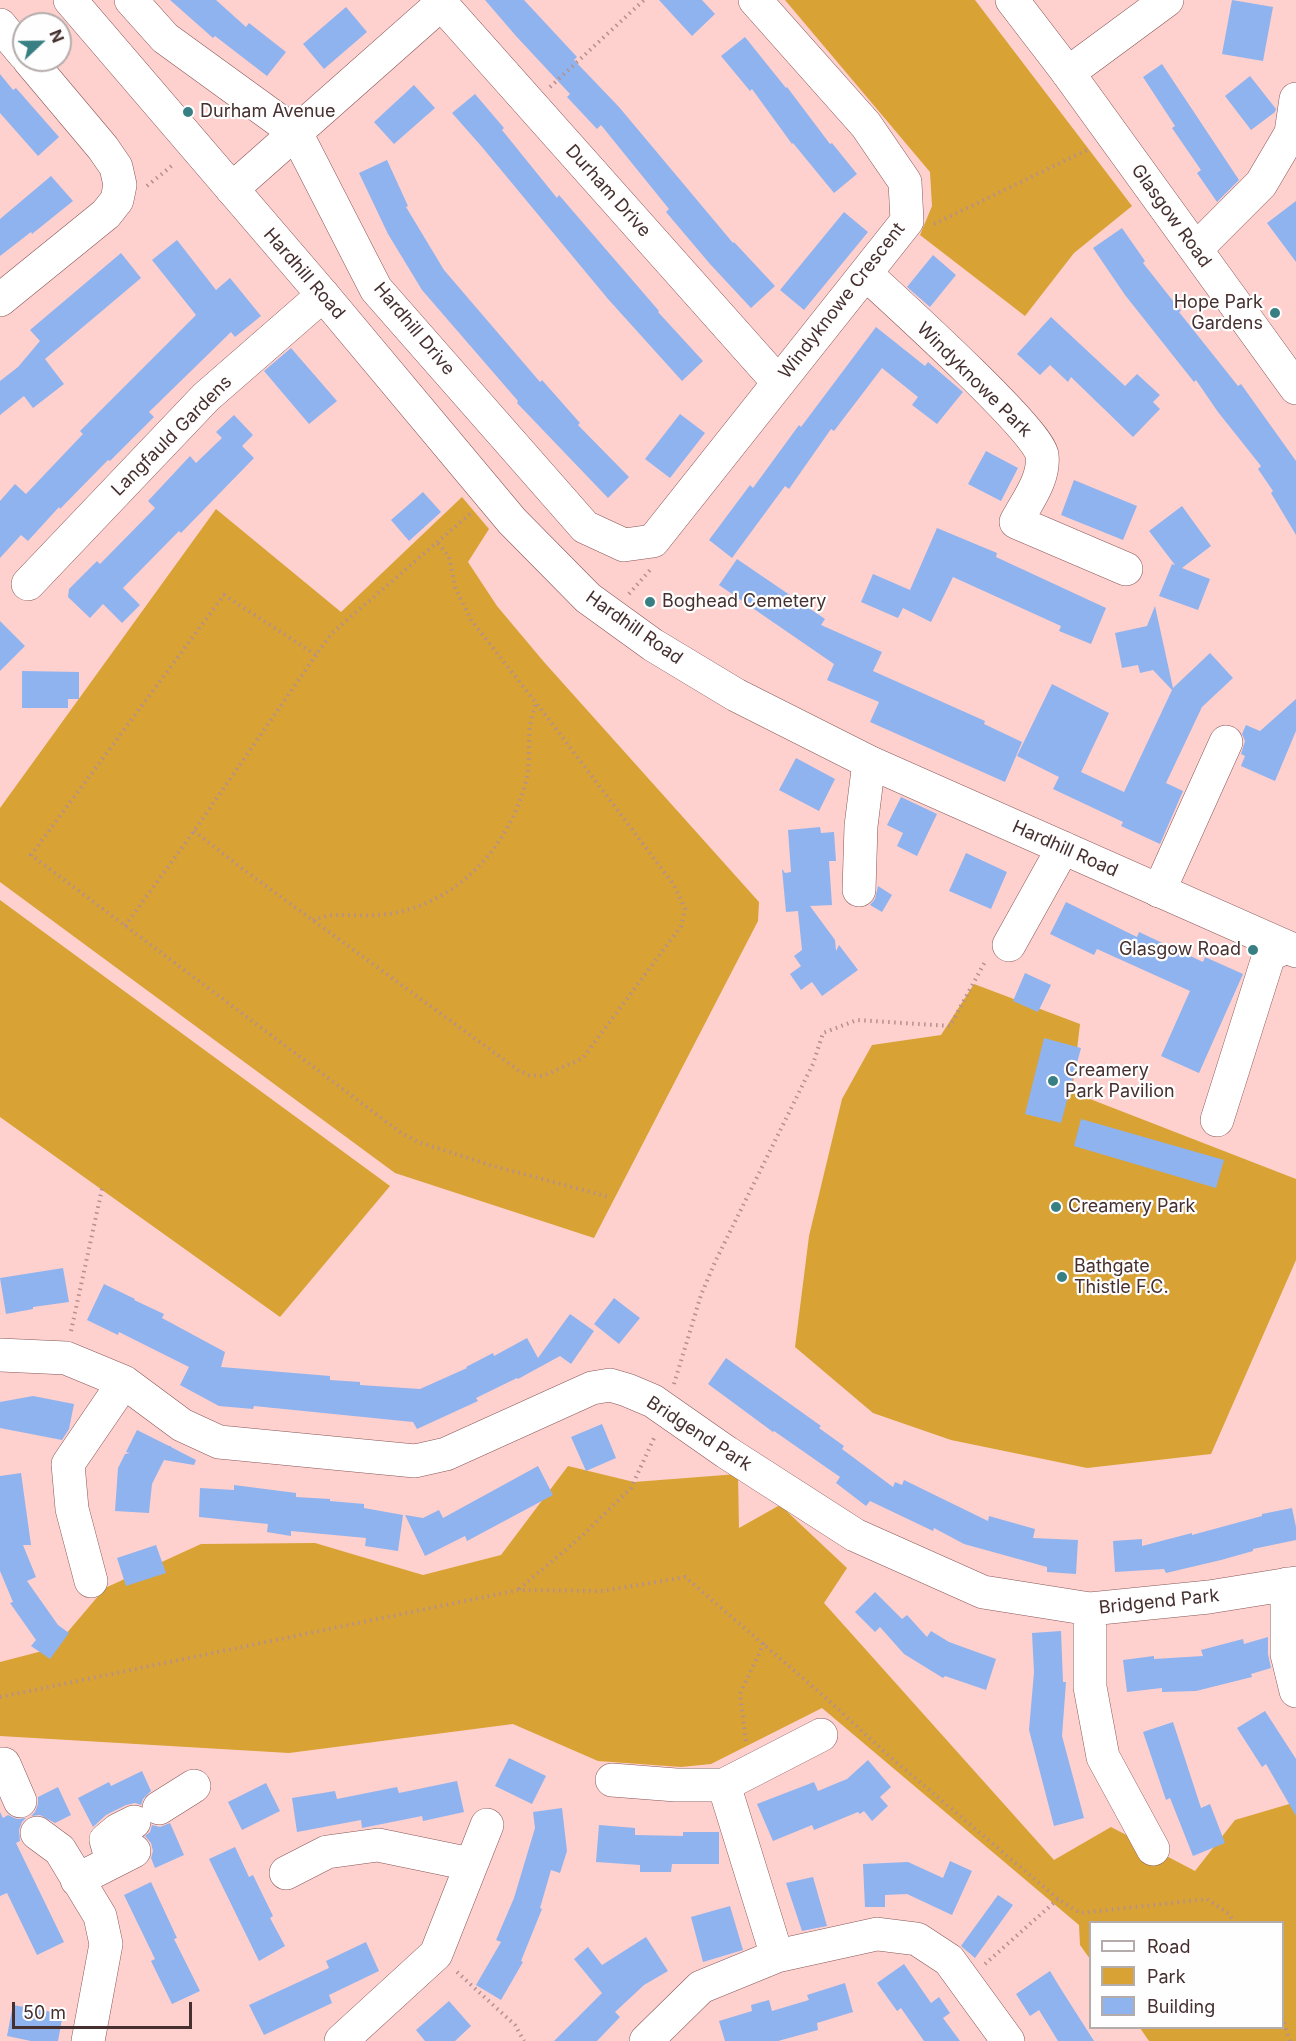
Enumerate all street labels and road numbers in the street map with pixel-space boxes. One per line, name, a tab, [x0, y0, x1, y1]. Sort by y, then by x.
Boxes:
street label: Durham Drive	[561, 140, 655, 242]
street label: Glasgow Road	[1126, 160, 1216, 272]
street label: Windyknowe Crescent	[774, 219, 910, 383]
street label: Hardhill Road	[259, 224, 349, 324]
street label: Hardhill Drive	[369, 278, 459, 380]
street label: Windyknowe Park	[912, 318, 1036, 442]
street label: Langfauld Gardens	[107, 371, 237, 501]
street label: Hardhill Road	[581, 587, 687, 669]
street label: Hardhill Road	[1009, 816, 1121, 882]
street label: Bridgend Park	[642, 1392, 756, 1476]
street label: Bridgend Park	[1098, 1585, 1220, 1619]

